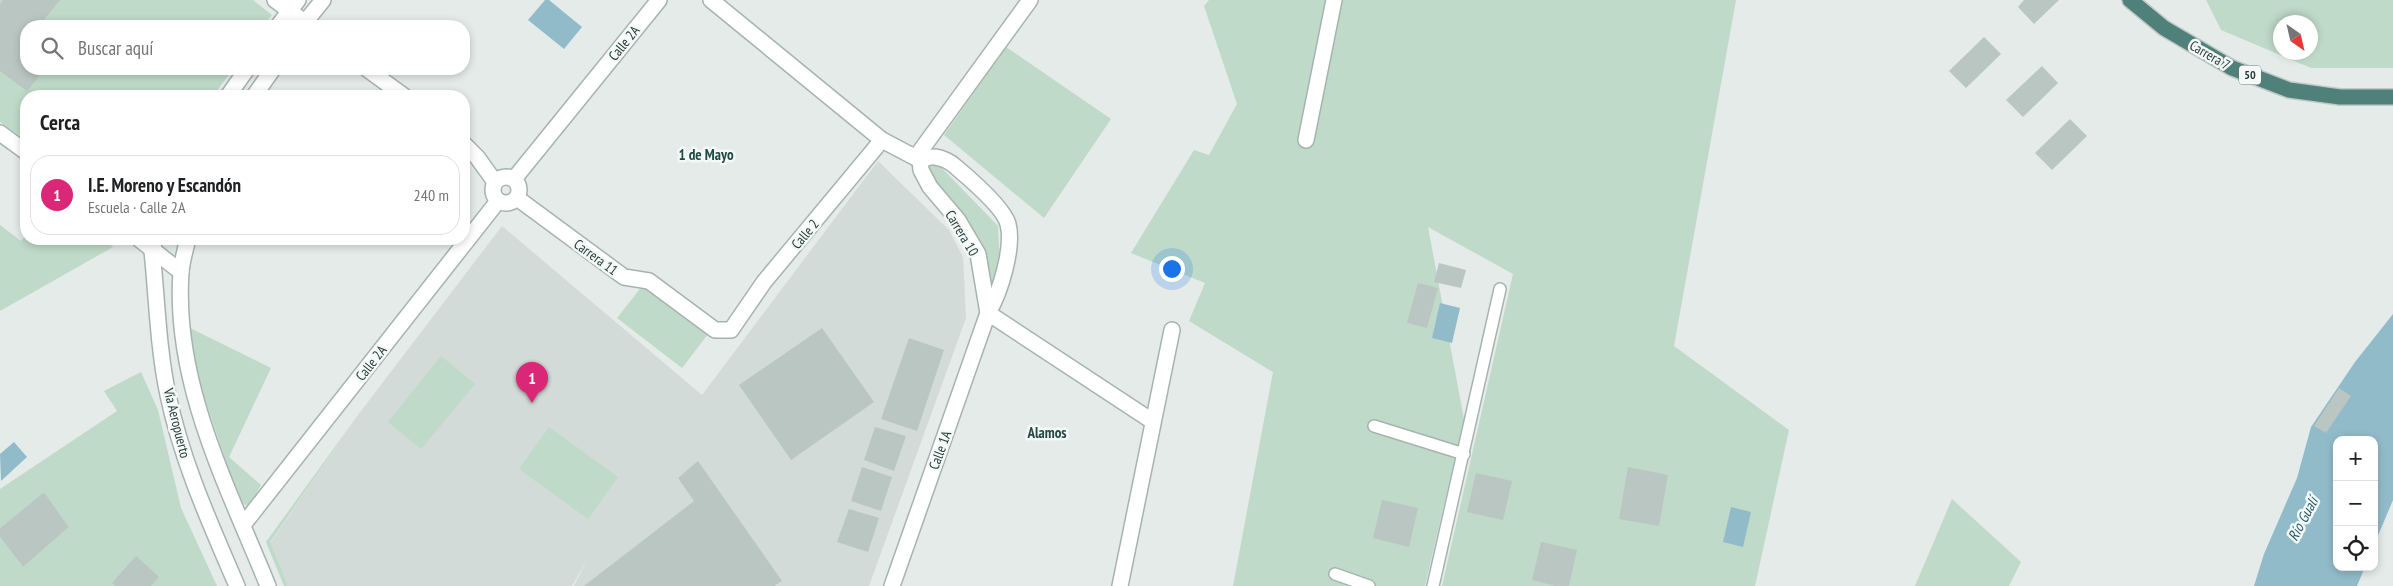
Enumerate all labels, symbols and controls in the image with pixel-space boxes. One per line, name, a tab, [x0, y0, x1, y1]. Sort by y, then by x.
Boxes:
north arrow	[2273, 15, 2318, 60]
search box	[20, 20, 470, 75]
street label: Calle 2A	[604, 21, 644, 64]
icon: search	[38, 34, 66, 62]
text: Buscar aquí	[78, 36, 153, 60]
street label: Carrera 7	[2186, 36, 2234, 74]
road number: 50	[2239, 66, 2261, 84]
text: Cerca	[40, 109, 80, 136]
district label: 1 de Mayo	[678, 145, 734, 164]
text: I.E. Moreno y Escandón	[88, 173, 241, 197]
text: 1	[53, 185, 61, 205]
text: 240 m	[414, 185, 449, 205]
text: Escuela · Calle 2A	[88, 197, 186, 217]
street label: Carrera 10	[941, 207, 983, 259]
street label: Calle 2	[787, 215, 823, 253]
street label: Carrera 11	[570, 235, 622, 279]
your location	[1159, 256, 1185, 282]
street label: Calle 2A	[352, 341, 391, 384]
pin: 1	[516, 362, 548, 403]
street label: Vía Aeropuerto	[159, 385, 194, 460]
district label: Alamos	[1026, 423, 1067, 442]
street label: Calle 1A	[925, 428, 955, 472]
map controls	[2333, 436, 2378, 571]
button: +	[2333, 436, 2378, 481]
button: −	[2333, 481, 2378, 526]
water label: Río Gualí	[2283, 491, 2323, 544]
button: locate	[2333, 526, 2378, 571]

